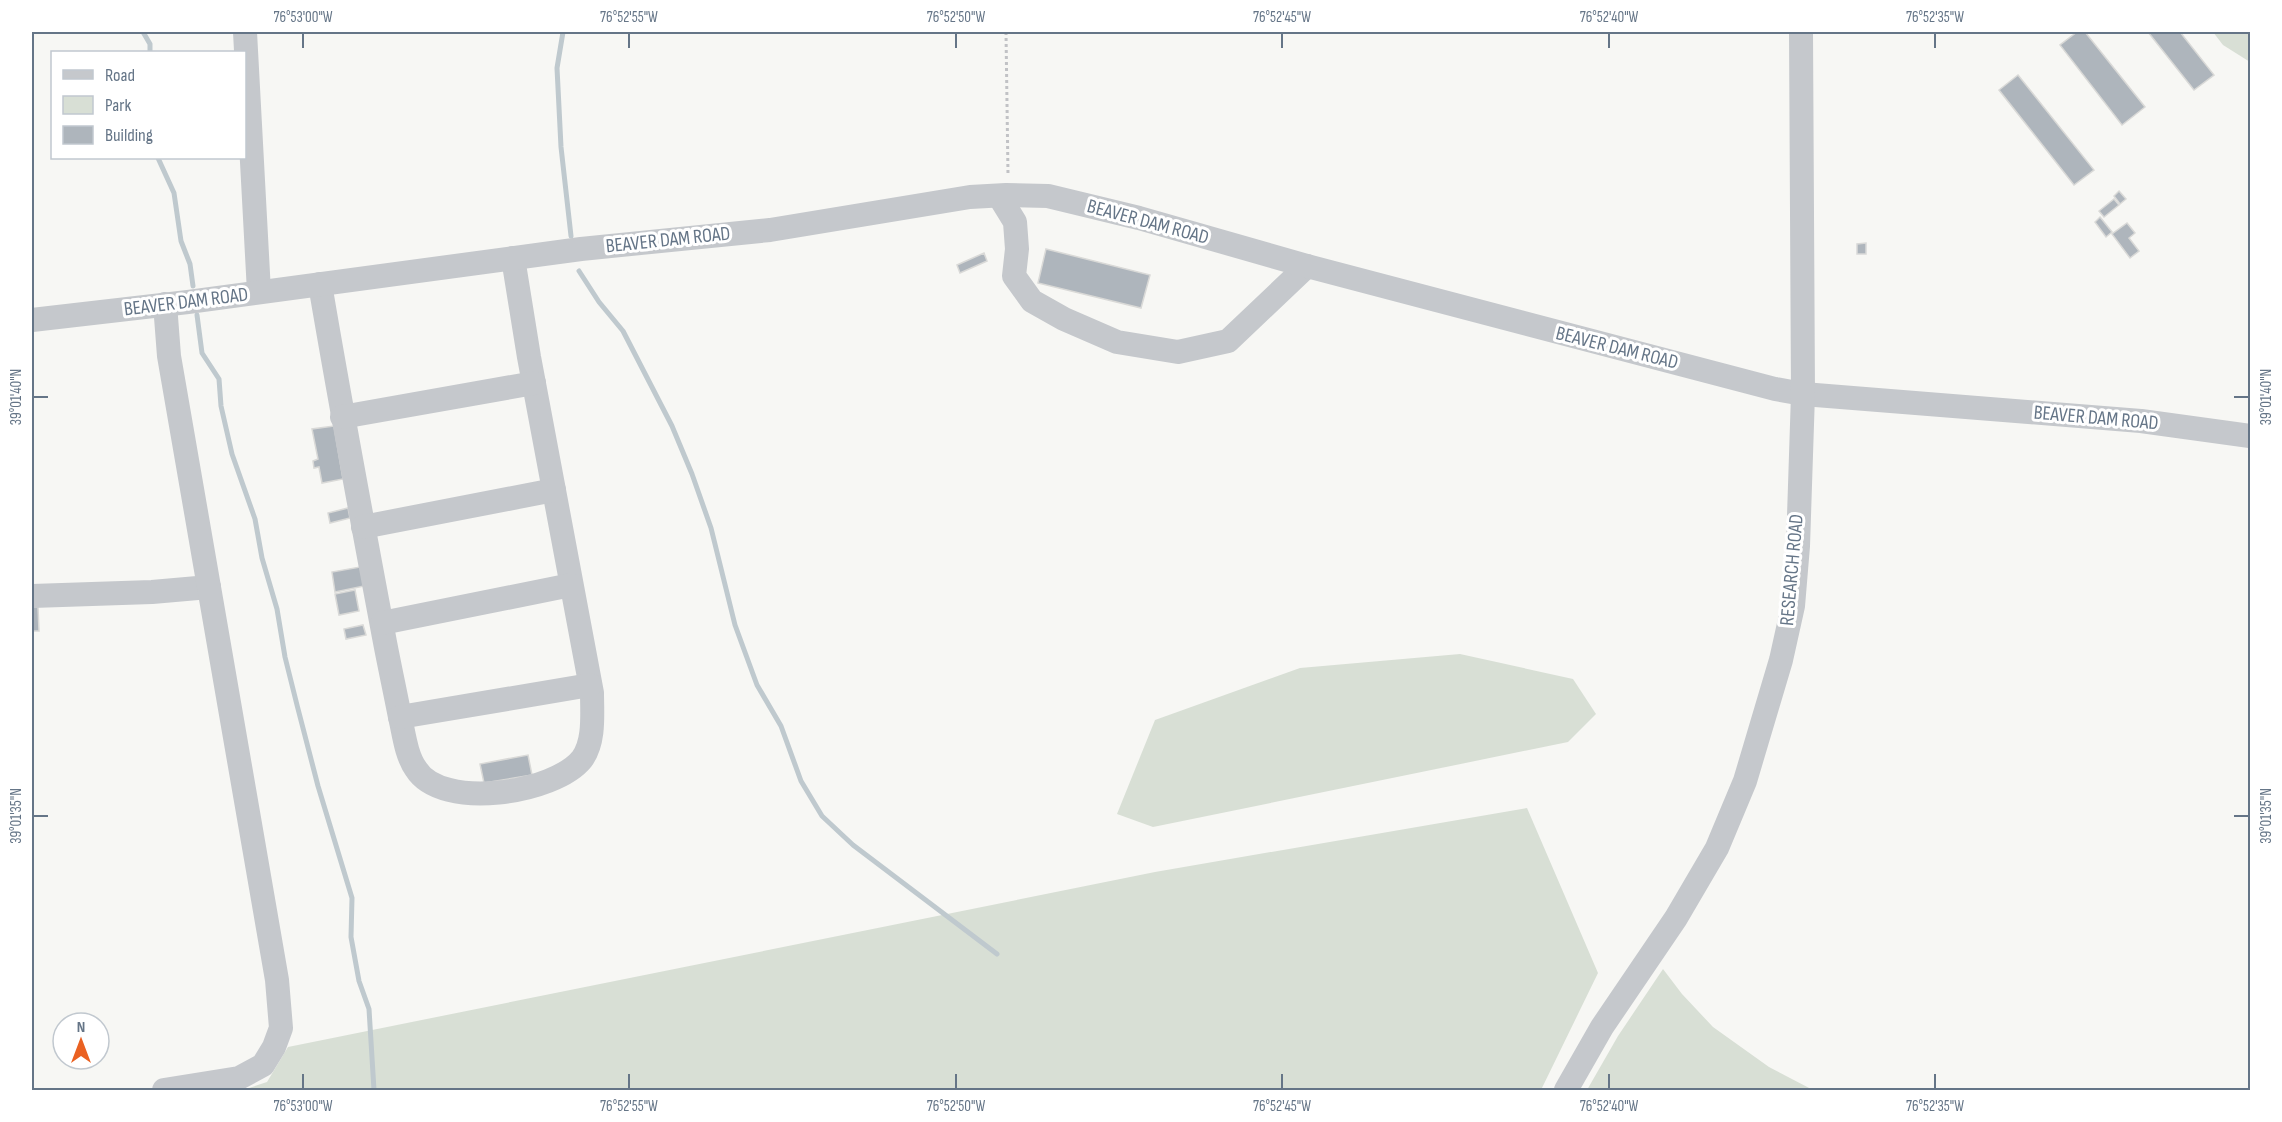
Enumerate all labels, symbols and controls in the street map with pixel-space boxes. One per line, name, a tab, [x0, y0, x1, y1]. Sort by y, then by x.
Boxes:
text: 76°53'00"W	[273, 8, 333, 27]
text: 76°52'55"W	[600, 8, 658, 27]
text: 76°52'50"W	[927, 8, 985, 27]
text: 76°52'45"W	[1253, 8, 1311, 27]
text: 76°52'40"W	[1580, 8, 1639, 27]
text: 76°52'35"W	[1906, 8, 1964, 27]
legend	[51, 51, 246, 159]
text: Road	[105, 65, 135, 86]
text: Park	[105, 95, 131, 116]
text: Building	[105, 125, 153, 146]
street label: BEAVER DAM ROAD	[1084, 194, 1212, 250]
street label: BEAVER DAM ROAD	[605, 222, 731, 258]
street label: BEAVER DAM ROAD	[122, 282, 250, 322]
street label: BEAVER DAM ROAD	[1553, 321, 1681, 375]
text: 39°01'40"N	[7, 369, 26, 425]
text: 39°01'40"N	[2257, 369, 2276, 425]
street label: BEAVER DAM ROAD	[2033, 401, 2159, 435]
street label: RESEARCH ROAD	[1775, 513, 1809, 627]
text: 39°01'35"N	[7, 788, 26, 844]
text: 39°01'35"N	[2257, 788, 2276, 844]
north arrow	[51, 1011, 111, 1071]
text: N	[77, 1018, 85, 1037]
text: 76°53'00"W	[273, 1097, 333, 1116]
text: 76°52'55"W	[600, 1097, 658, 1116]
text: 76°52'50"W	[927, 1097, 985, 1116]
text: 76°52'45"W	[1253, 1097, 1311, 1116]
text: 76°52'40"W	[1580, 1097, 1639, 1116]
text: 76°52'35"W	[1906, 1097, 1964, 1116]

